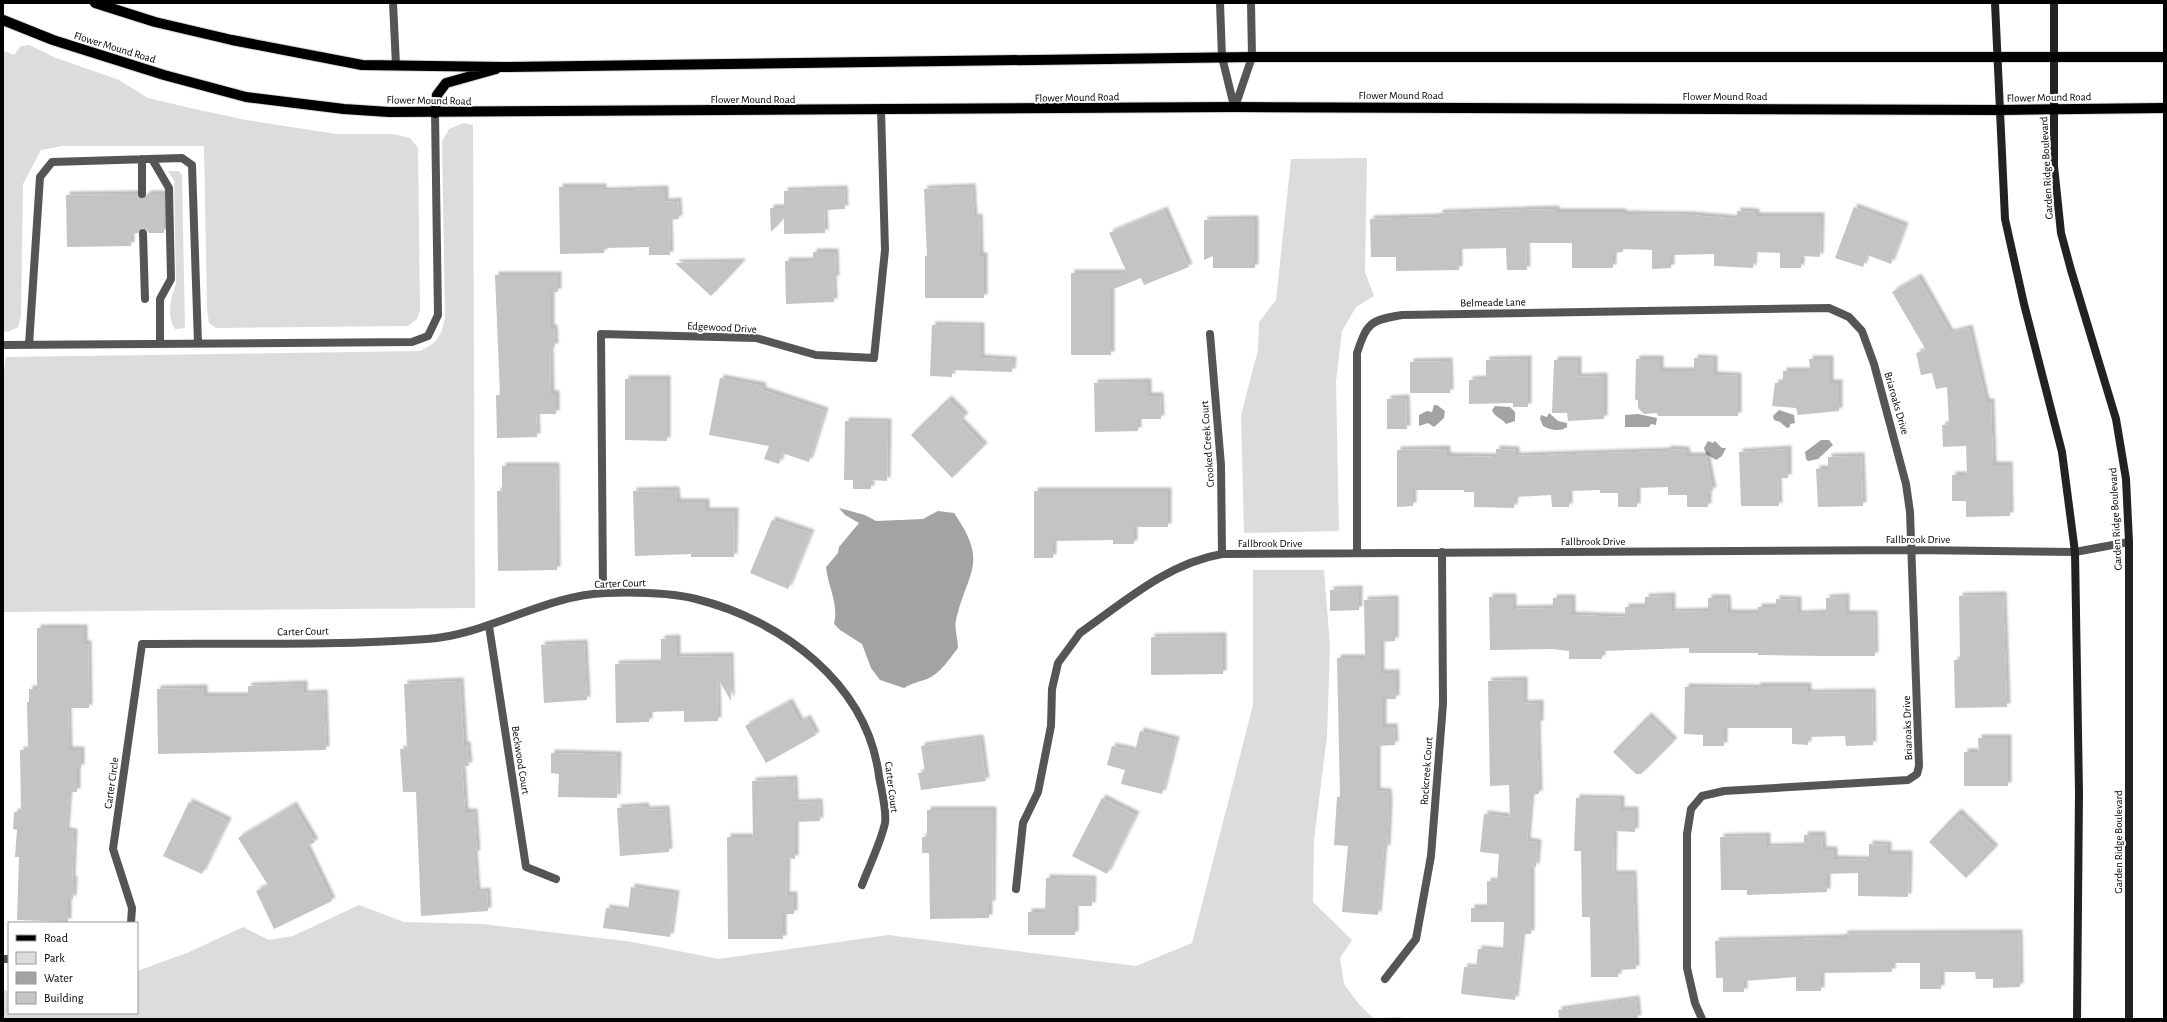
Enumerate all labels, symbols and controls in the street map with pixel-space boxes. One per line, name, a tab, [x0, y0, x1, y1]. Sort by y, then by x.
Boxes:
street label: Flower Mound Road	[73, 30, 157, 65]
street label: Flower Mound Road	[1359, 90, 1444, 101]
street label: Flower Mound Road	[1034, 91, 1120, 104]
street label: Flower Mound Road	[1683, 91, 1768, 102]
street label: Flower Mound Road	[2006, 91, 2092, 104]
street label: Flower Mound Road	[386, 94, 472, 107]
street label: Flower Mound Road	[711, 94, 796, 105]
street label: Garden Ridge Boulevard	[2038, 116, 2055, 220]
street label: Belmeade Lane	[1460, 296, 1526, 309]
street label: Edgewood Drive	[687, 320, 757, 335]
street label: Briaroaks Drive	[1882, 370, 1911, 436]
street label: Crooked Creek Court	[1199, 400, 1216, 488]
street label: Garden Ridge Boulevard	[2107, 467, 2124, 571]
street label: Fallbrook Drive	[1886, 534, 1950, 545]
street label: Fallbrook Drive	[1561, 536, 1625, 547]
street label: Fallbrook Drive	[1238, 538, 1302, 549]
street label: Carter Court	[594, 577, 646, 590]
street label: Carter Court	[277, 626, 329, 637]
street label: Briaroaks Drive	[1901, 695, 1914, 761]
street label: Beckwood Court	[510, 725, 531, 796]
street label: Rockcreek Court	[1419, 736, 1434, 805]
street label: Carter Circle	[102, 757, 121, 810]
street label: Carter Court	[883, 761, 900, 814]
street label: Garden Ridge Boulevard	[2113, 790, 2124, 894]
legend	[8, 922, 138, 1014]
text: Road	[44, 932, 68, 944]
text: Park	[44, 952, 65, 964]
text: Water	[44, 972, 73, 984]
text: Building	[44, 992, 84, 1004]

